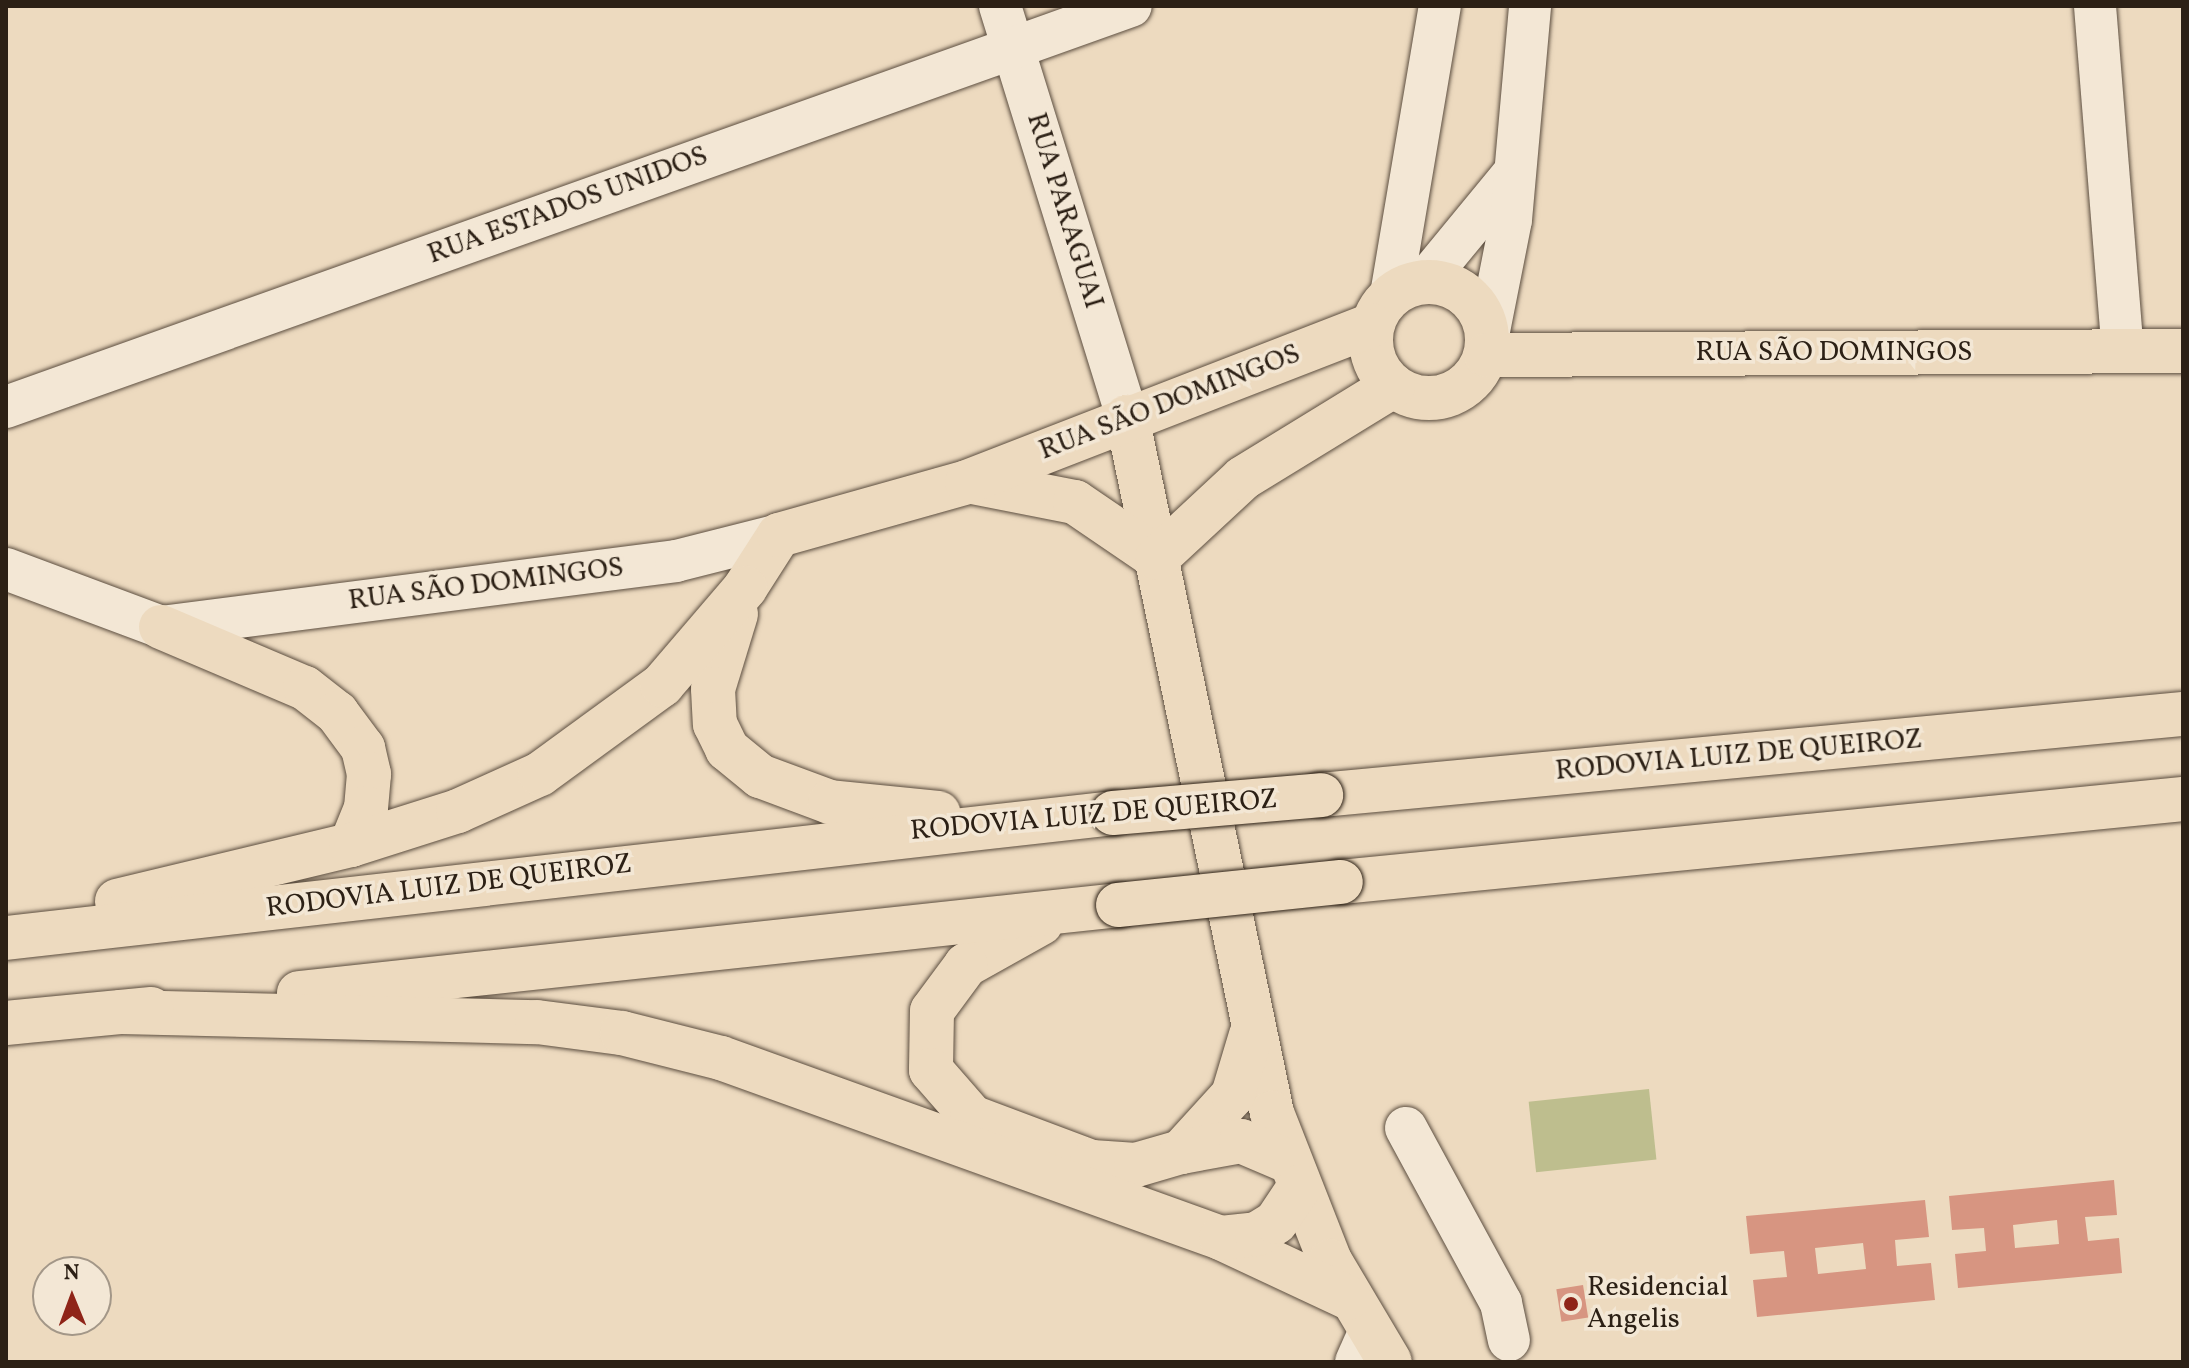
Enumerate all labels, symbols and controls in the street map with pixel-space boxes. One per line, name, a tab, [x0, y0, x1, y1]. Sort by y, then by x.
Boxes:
street label: RUA PARAGUAI	[1018, 109, 1110, 313]
street label: RUA ESTADOS UNIDOS	[423, 140, 713, 272]
street label: RUA SÃO DOMINGOS	[1696, 336, 1972, 370]
street label: RUA SÃO DOMINGOS	[1035, 338, 1305, 468]
street label: RUA SÃO DOMINGOS	[346, 551, 626, 619]
street label: RODOVIA LUIZ DE QUEIROZ	[1554, 723, 1924, 789]
street label: RODOVIA LUIZ DE QUEIROZ	[909, 783, 1279, 849]
street label: RODOVIA LUIZ DE QUEIROZ	[264, 848, 634, 926]
north arrow	[32, 1256, 112, 1336]
text: N	[63, 1258, 80, 1289]
place label: Residencial Angelis	[1587, 1271, 1728, 1337]
marker: Residencial Angelis	[1562, 1295, 1580, 1313]

